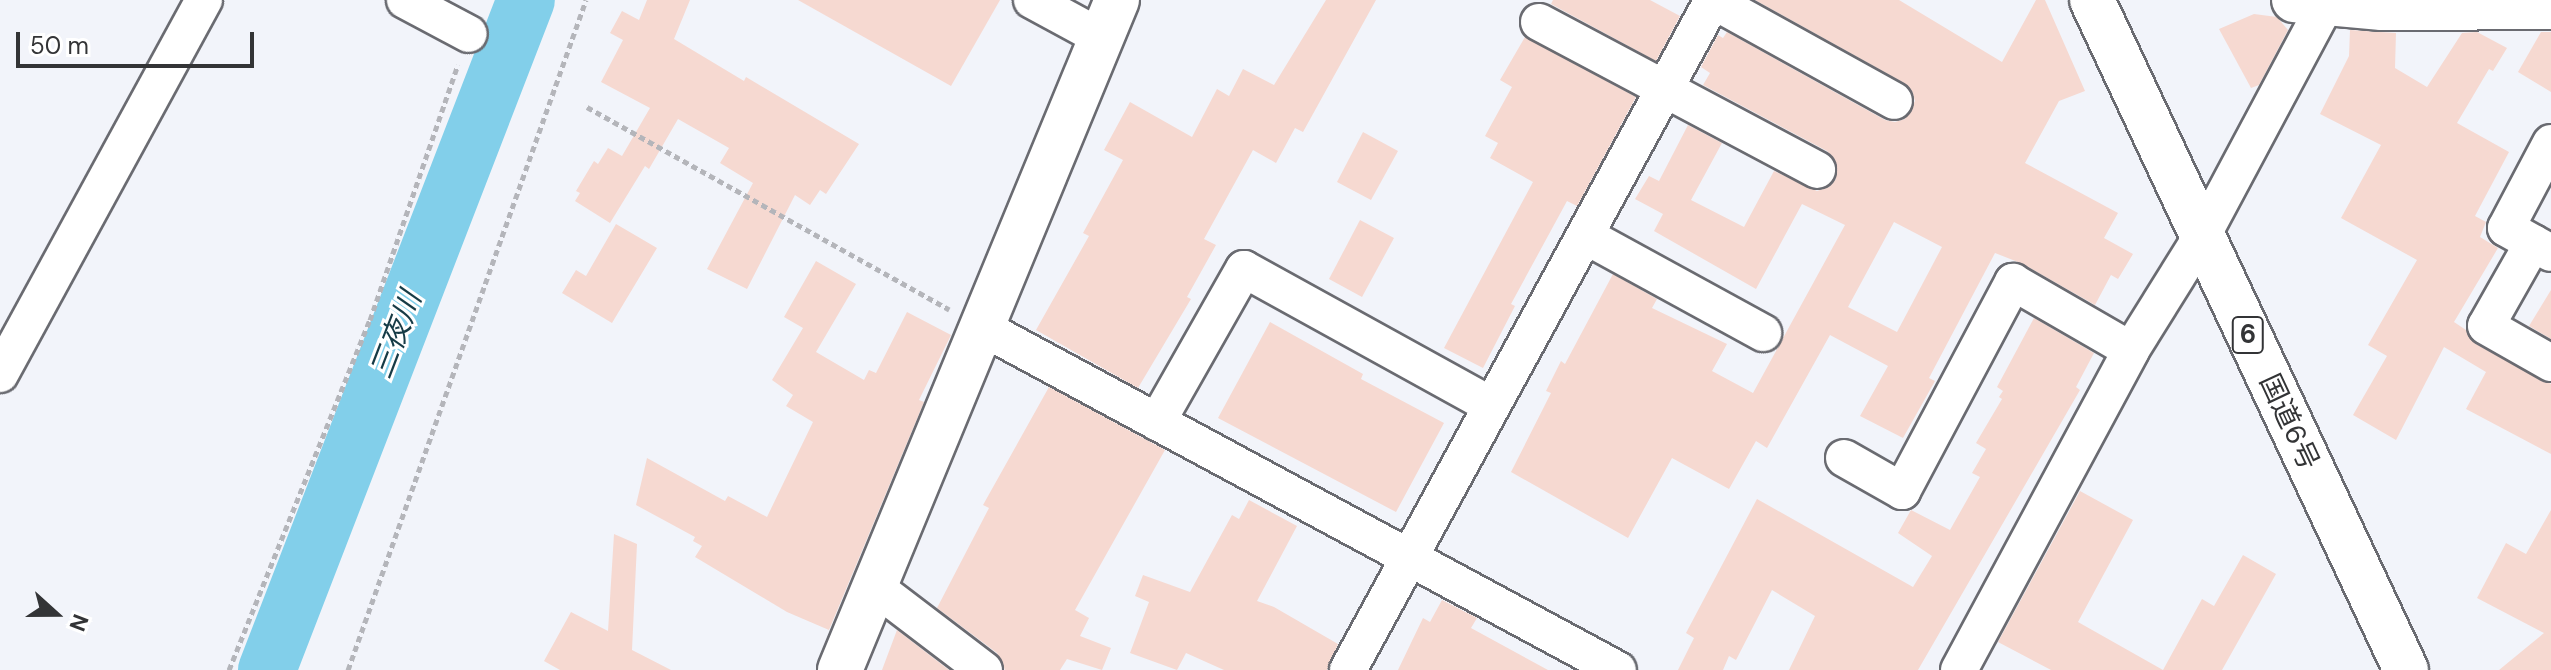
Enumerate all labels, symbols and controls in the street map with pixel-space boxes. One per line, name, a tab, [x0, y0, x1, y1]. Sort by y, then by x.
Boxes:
scale bar	[20, 16, 258, 66]
text: 50 m	[30, 30, 89, 61]
water label: 三夜川	[363, 287, 429, 383]
road number: 6	[2230, 313, 2266, 357]
street label: 国道6号	[2252, 369, 2326, 475]
north arrow	[16, 574, 96, 654]
text: N	[62, 610, 95, 635]

